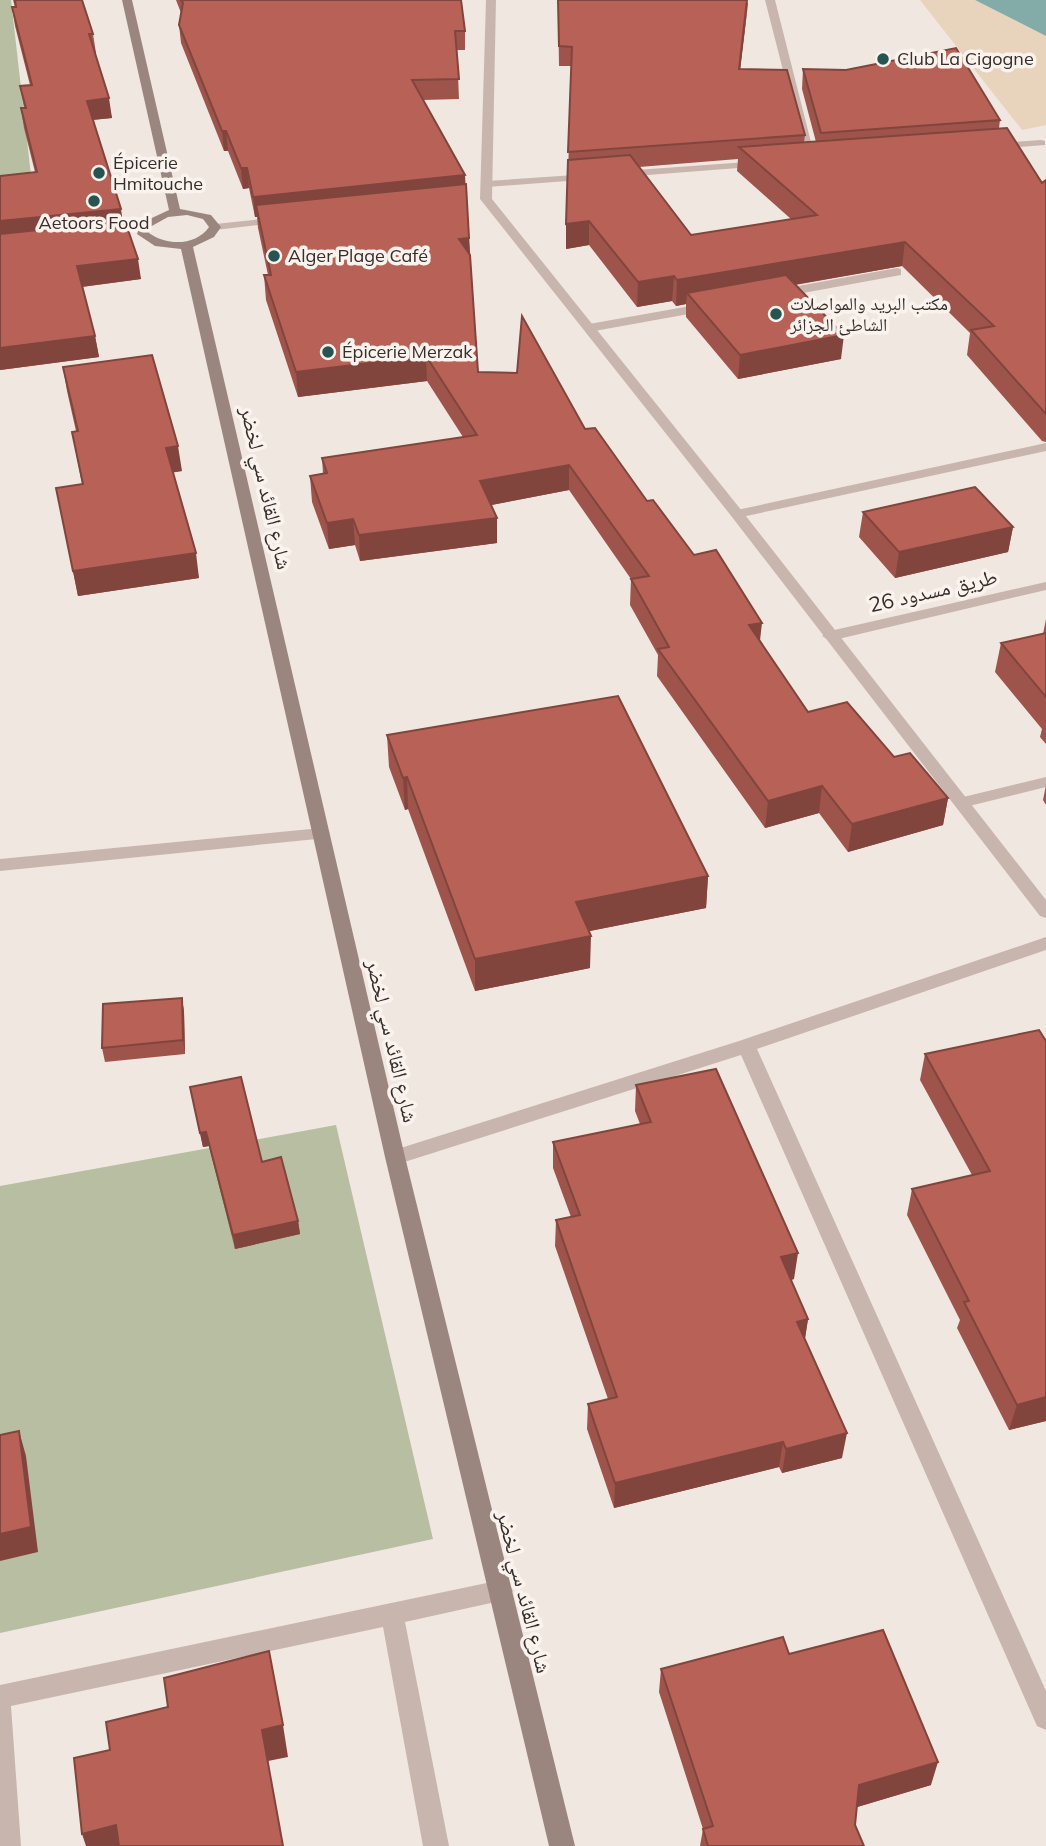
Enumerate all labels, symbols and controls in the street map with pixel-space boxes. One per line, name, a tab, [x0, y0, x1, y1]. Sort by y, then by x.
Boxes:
place label: Club La Cigogne	[897, 47, 1034, 70]
marker: Club La Cigogne	[875, 51, 891, 67]
place label: Épicerie Hmitouche	[113, 151, 203, 195]
marker: Épicerie Hmitouche	[91, 165, 107, 181]
marker: Aetoors Food	[86, 193, 102, 209]
place label: Aetoors Food	[39, 211, 149, 234]
place label: Alger Plage Café	[288, 244, 428, 267]
marker: Alger Plage Café	[266, 248, 282, 264]
place label: مكتب البريد والمواصلات الشاطئ الجزائر	[789, 292, 948, 336]
marker: مكتب البريد والمواصلات الشاطئ الجزائر	[768, 306, 784, 322]
place label: Épicerie Merzak	[342, 340, 473, 363]
marker: Épicerie Merzak	[320, 344, 336, 360]
street label: شارع القائد سي لخضر	[231, 403, 298, 573]
street label: طريق مسدود 26	[866, 563, 1000, 618]
street label: شارع القائد سي لخضر	[357, 956, 424, 1126]
street label: شارع القائد سي لخضر	[488, 1507, 558, 1677]

